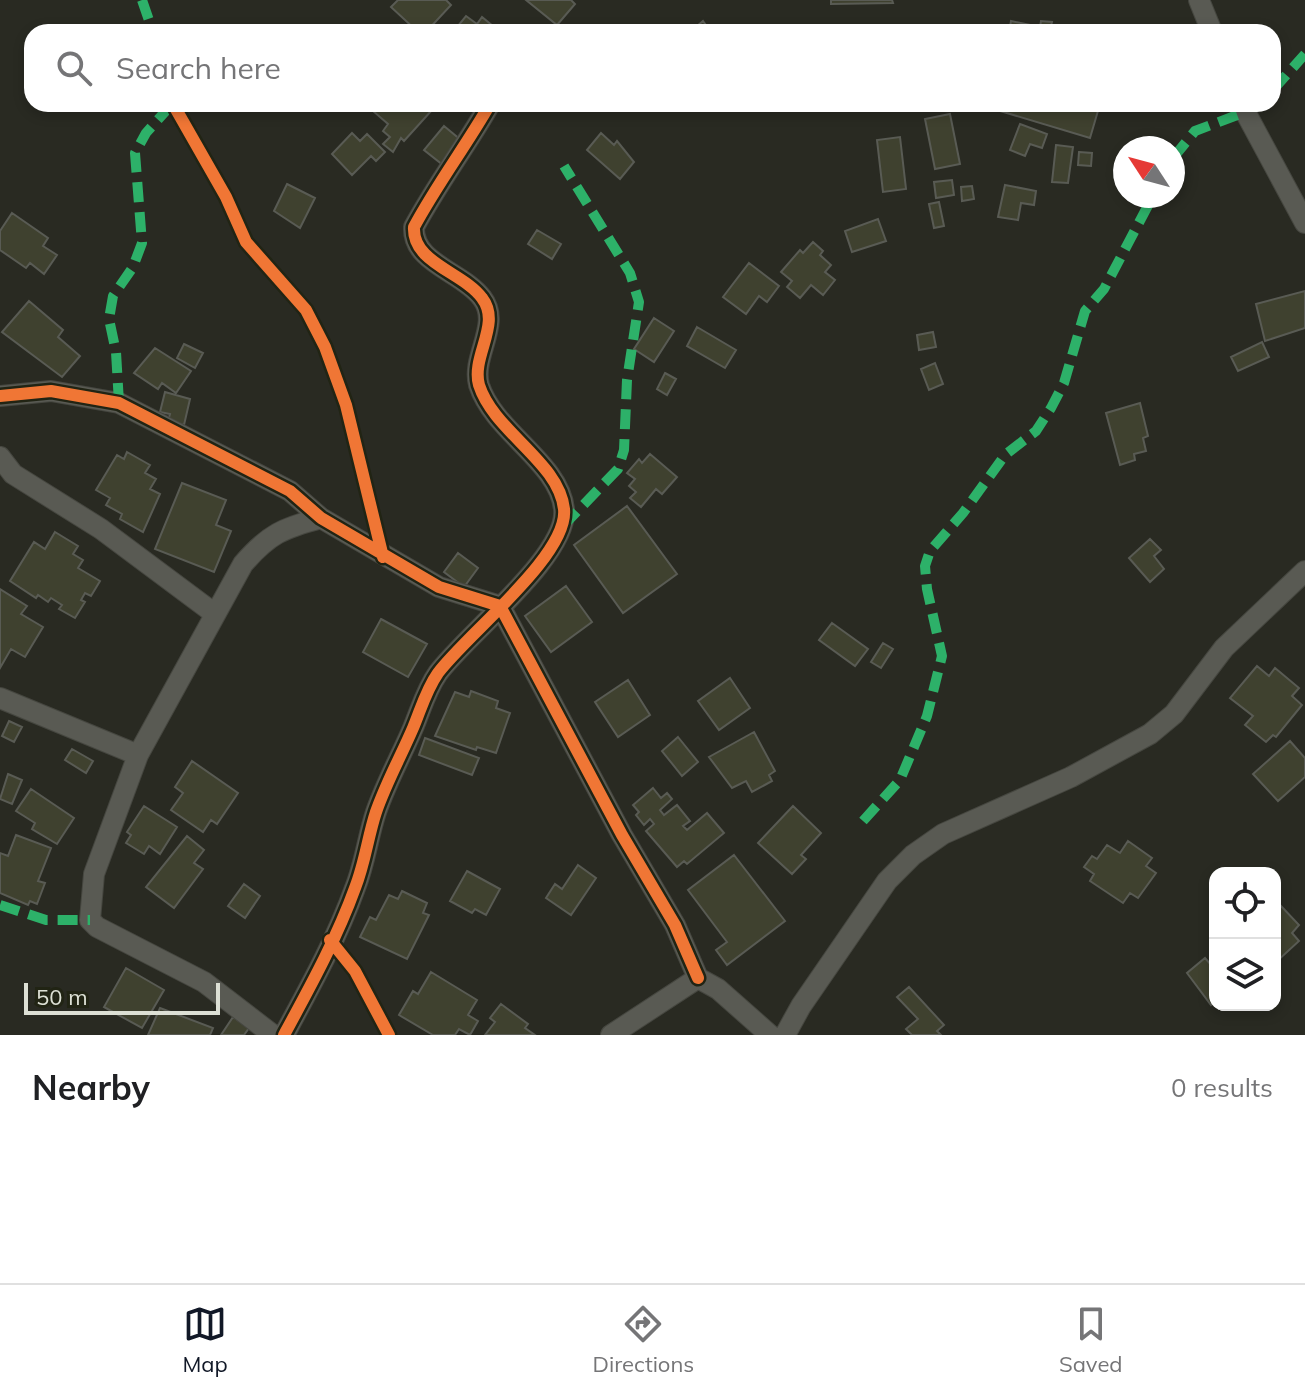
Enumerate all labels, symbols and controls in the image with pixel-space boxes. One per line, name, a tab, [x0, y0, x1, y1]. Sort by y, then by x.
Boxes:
search box	[24, 24, 1281, 112]
icon: search	[52, 46, 96, 90]
text: Search here	[116, 49, 281, 87]
north arrow	[1113, 136, 1185, 208]
map controls	[1209, 867, 1281, 1011]
button: locate	[1209, 867, 1281, 939]
button: layers	[1209, 939, 1281, 1011]
scale bar	[24, 979, 220, 1015]
text: 50 m	[36, 983, 87, 1011]
text: Nearby	[32, 1066, 150, 1109]
text: 0 results	[1171, 1071, 1273, 1104]
tab: Map	[182, 1302, 228, 1378]
tab: Directions	[593, 1302, 694, 1378]
tab: Saved	[1059, 1302, 1123, 1378]

